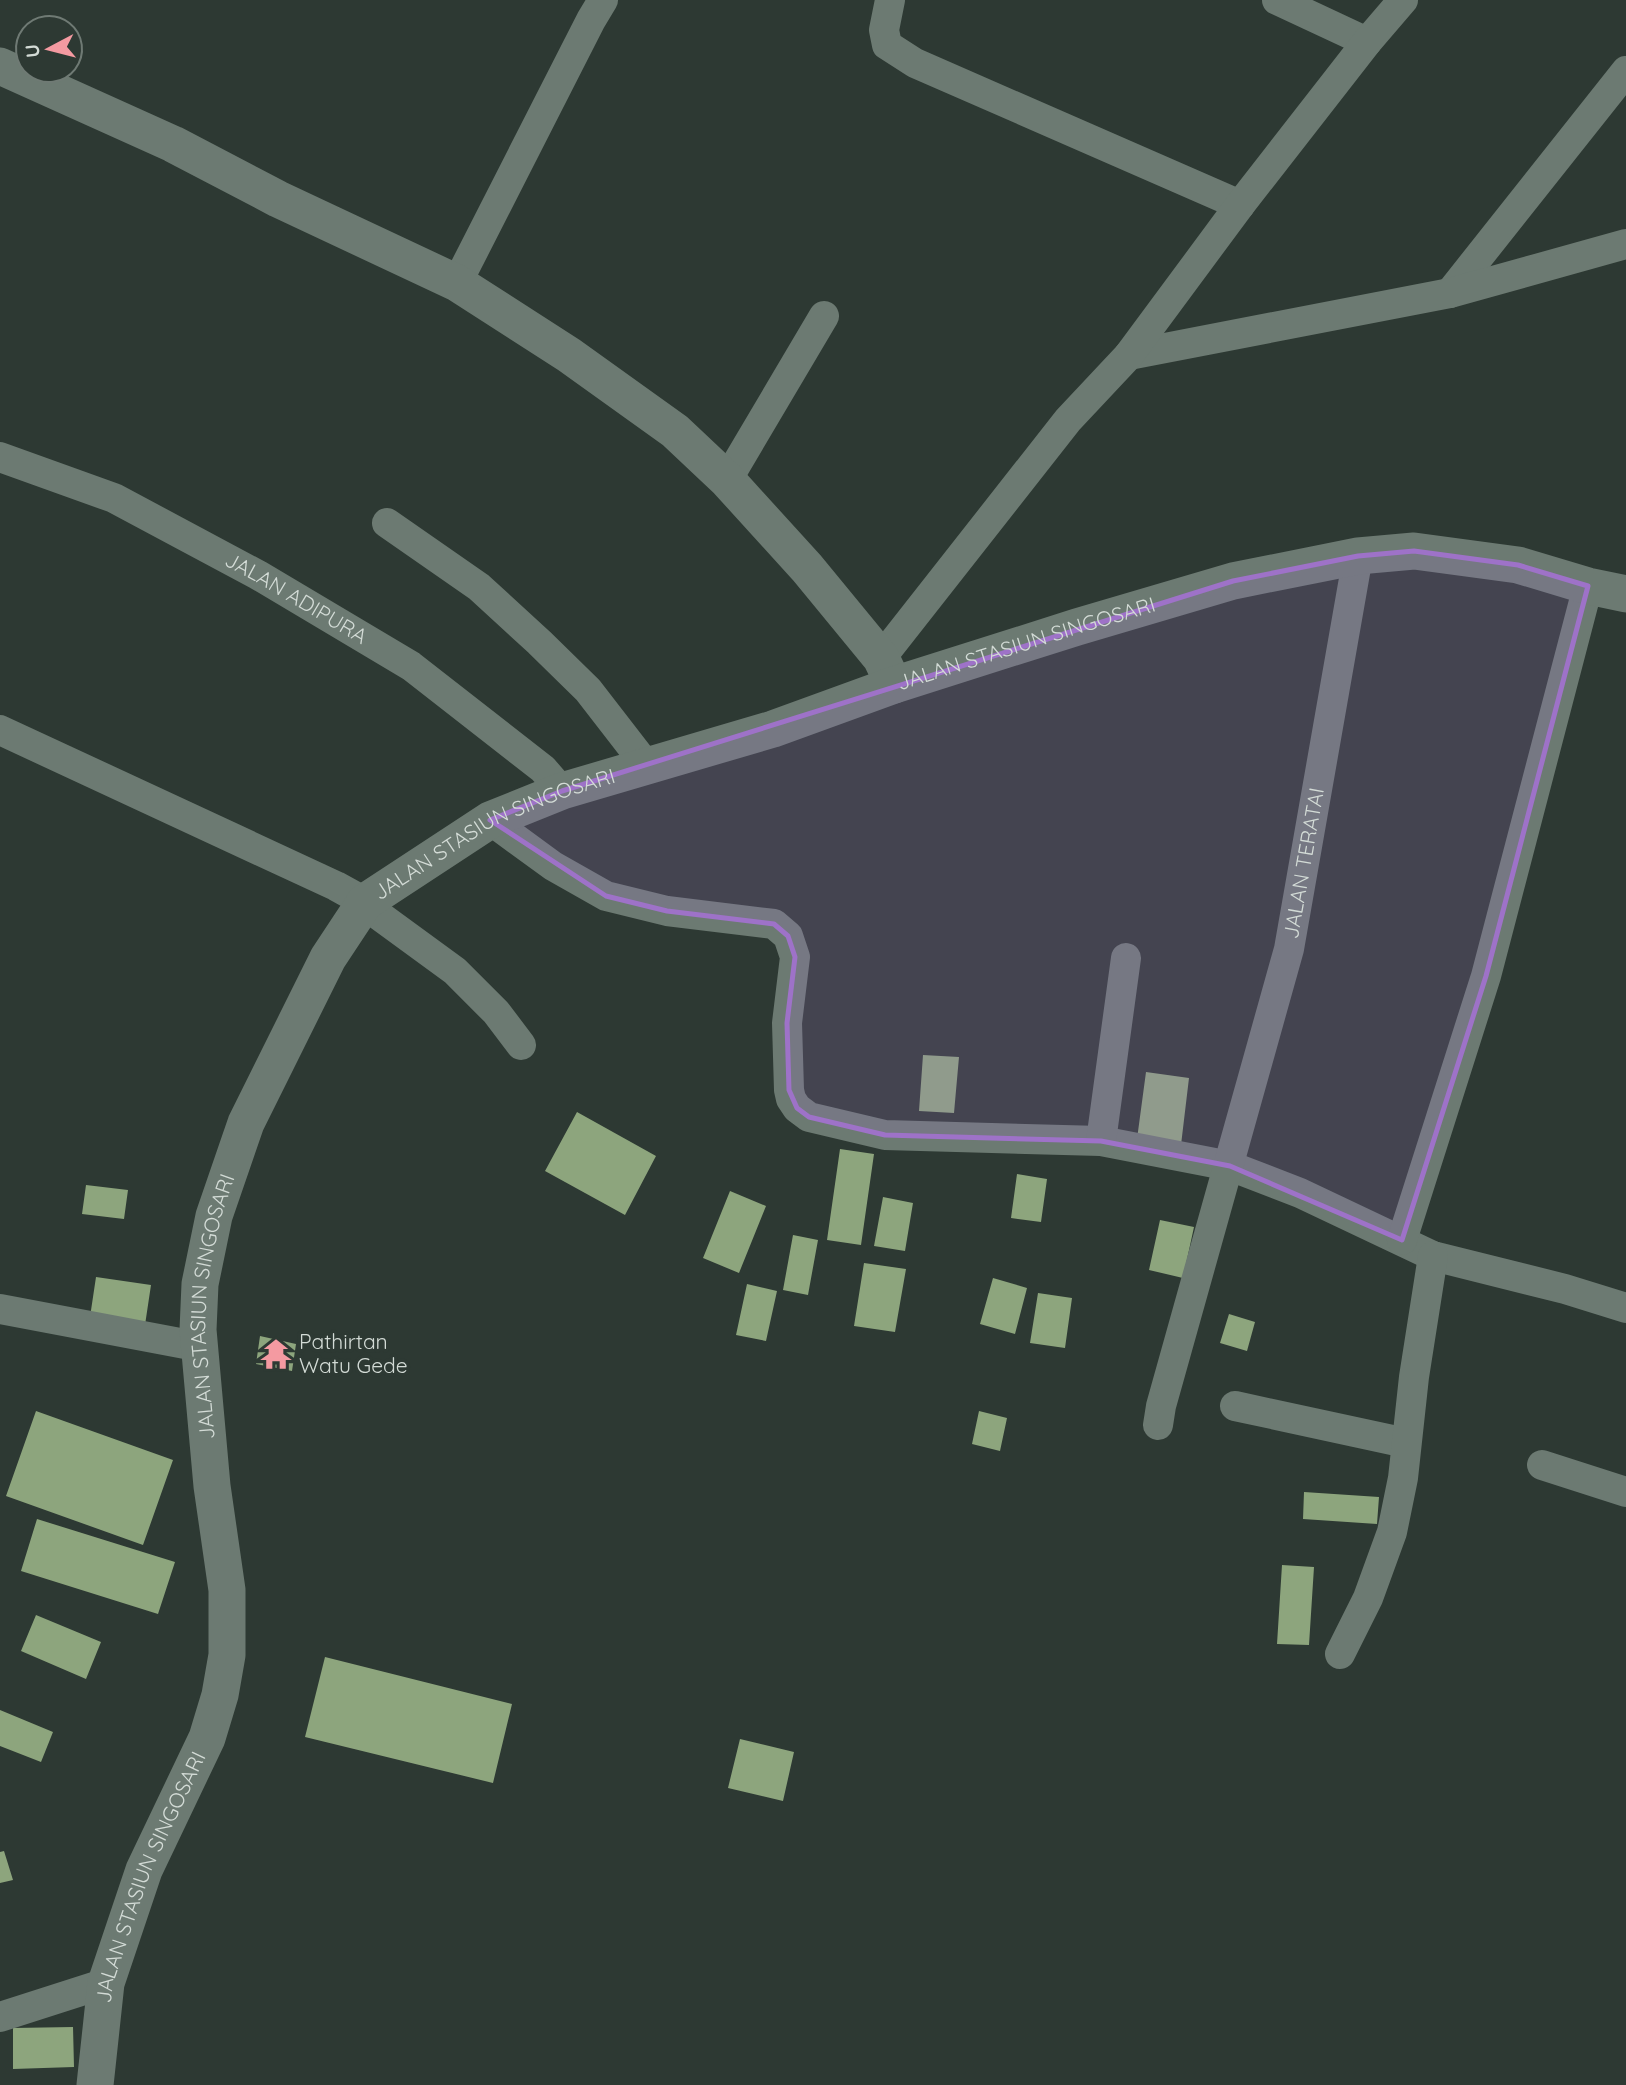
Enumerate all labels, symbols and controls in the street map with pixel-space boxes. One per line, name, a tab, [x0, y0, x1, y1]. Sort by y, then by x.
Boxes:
north arrow	[14, 14, 84, 84]
text: U	[19, 43, 45, 59]
street label: JALAN ADIPURA	[221, 546, 372, 649]
street label: JALAN STASIUN SINGOSARI	[894, 591, 1158, 695]
street label: JALAN STASIUN SINGOSARI	[368, 762, 618, 905]
street label: JALAN TERATAI	[1277, 785, 1329, 940]
street label: JALAN STASIUN SINGOSARI	[184, 1170, 240, 1441]
place label: Pathirtan Watu Gede	[299, 1328, 408, 1378]
temple icon: Pathirtan Watu Gede	[259, 1337, 293, 1371]
street label: JALAN STASIUN SINGOSARI	[90, 1747, 211, 2004]

